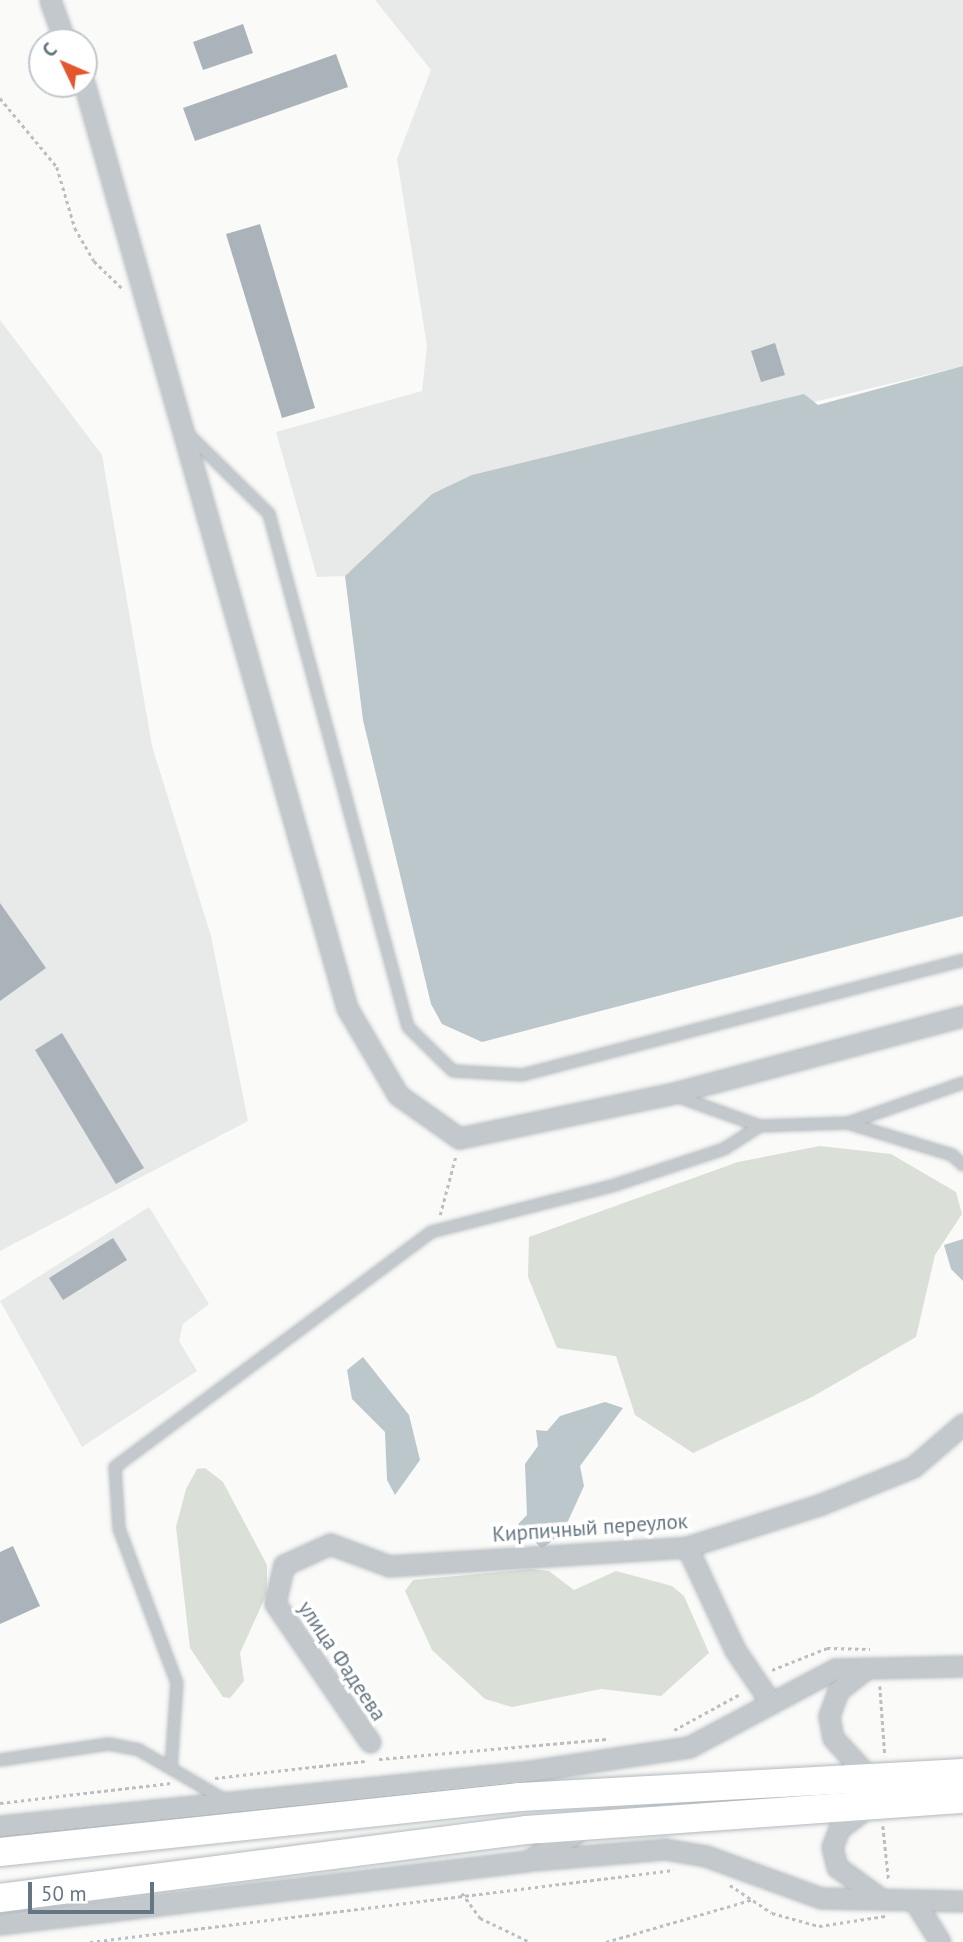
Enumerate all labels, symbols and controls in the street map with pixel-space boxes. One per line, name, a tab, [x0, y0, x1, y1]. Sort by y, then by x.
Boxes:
north arrow	[28, 28, 98, 98]
text: С	[37, 38, 62, 62]
street label: Кирпичный переулок	[491, 1509, 689, 1547]
street label: улица Фадеева	[293, 1596, 391, 1726]
scale bar	[32, 1868, 158, 1912]
text: 50 m	[41, 1880, 87, 1907]

